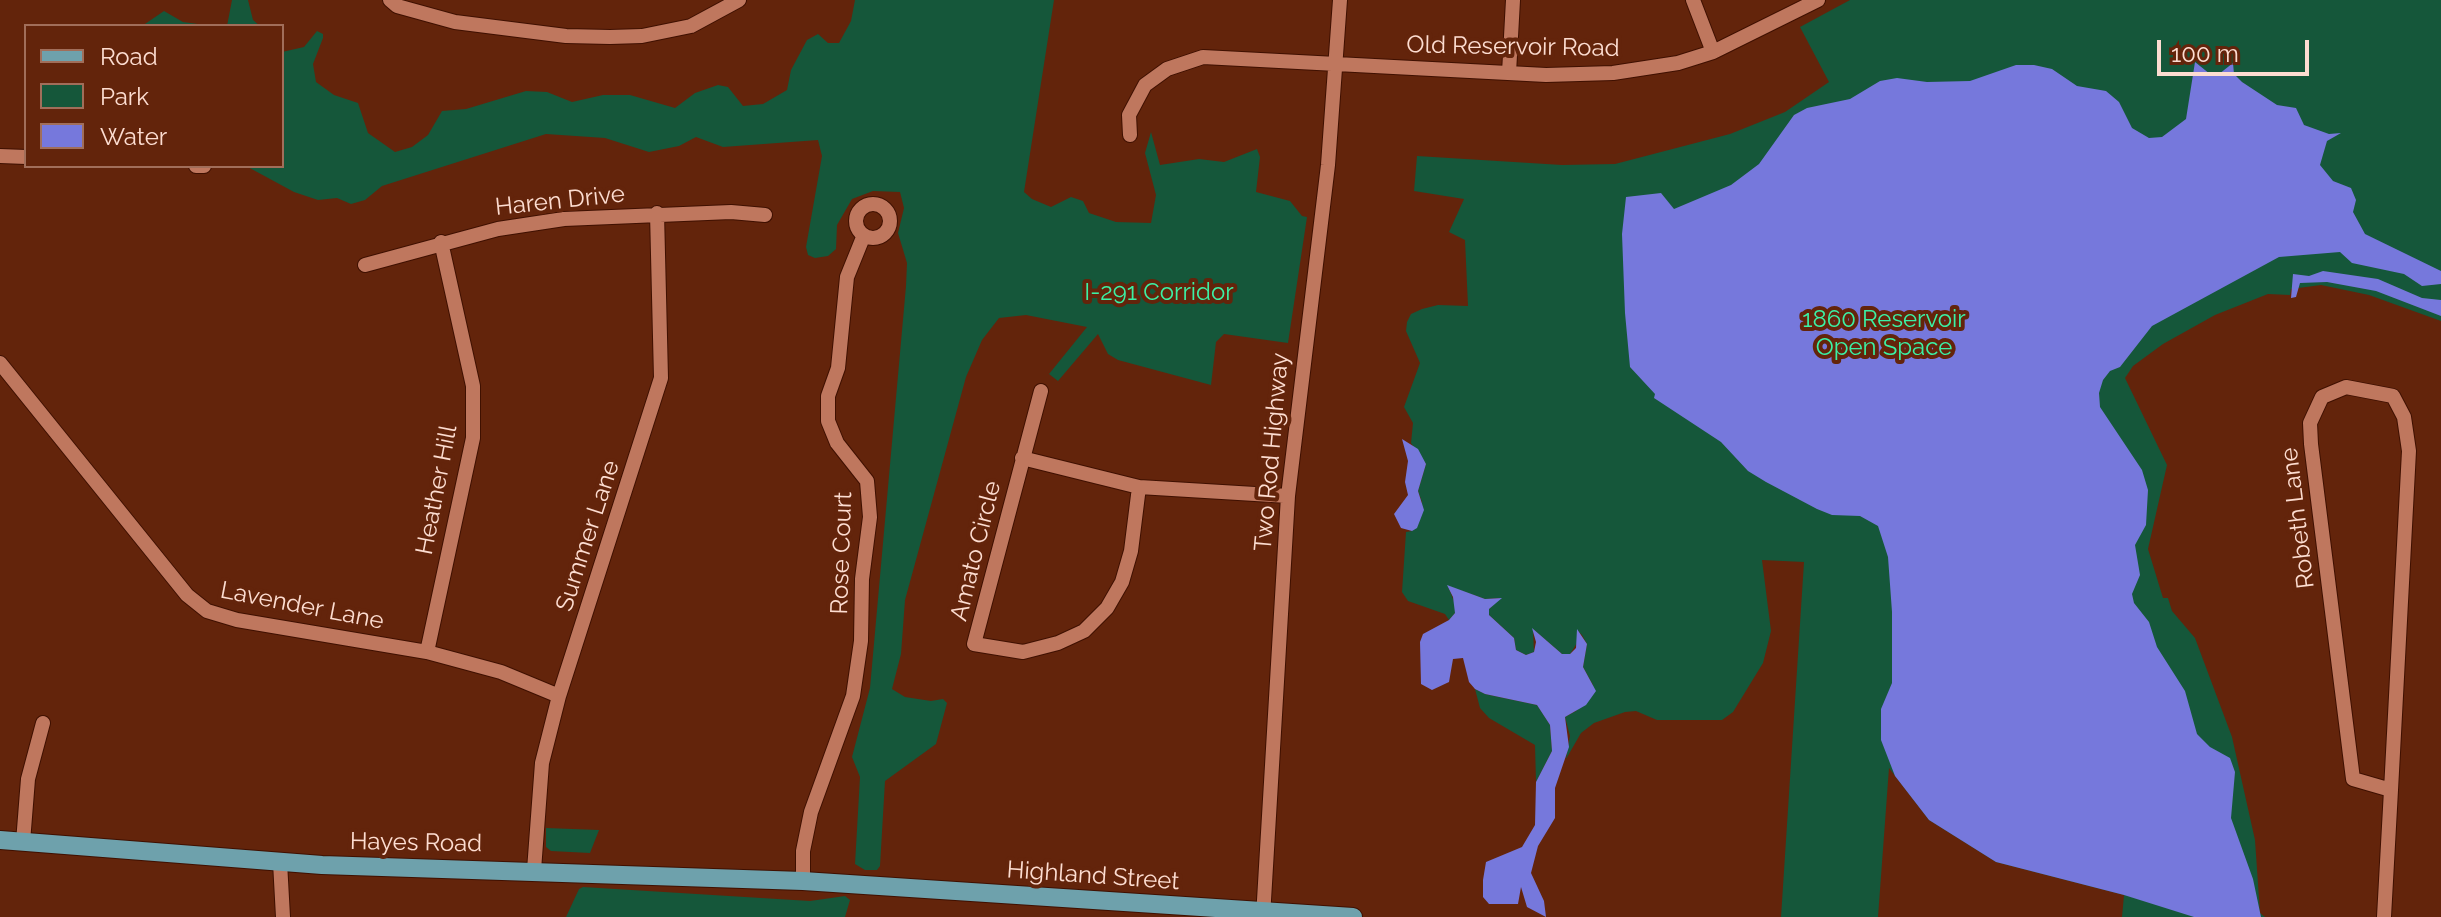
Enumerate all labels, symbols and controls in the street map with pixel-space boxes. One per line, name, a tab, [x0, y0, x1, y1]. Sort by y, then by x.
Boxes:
legend	[24, 24, 284, 168]
scale bar	[2161, 24, 2313, 74]
street label: Old Reservoir Road	[1406, 31, 1620, 63]
text: 100 m	[2171, 39, 2239, 68]
text: Road	[100, 42, 158, 71]
text: Park	[100, 82, 149, 111]
text: Water	[100, 122, 167, 151]
street label: Haren Drive	[494, 180, 626, 222]
park label: I-291 Corridor	[1084, 279, 1234, 307]
park label: 1860 Reservoir Open Space	[1802, 306, 1966, 362]
street label: Two Rod Highway	[1249, 352, 1295, 552]
street label: Heather Hill	[410, 423, 464, 557]
street label: Robeth Lane	[2275, 446, 2321, 590]
street label: Summer Lane	[550, 457, 626, 615]
street label: Amato Circle	[945, 478, 1007, 624]
street label: Rose Court	[825, 491, 859, 615]
street label: Lavender Lane	[218, 576, 386, 636]
street label: Hayes Road	[350, 827, 482, 859]
street label: Highland Street	[1006, 856, 1180, 896]

